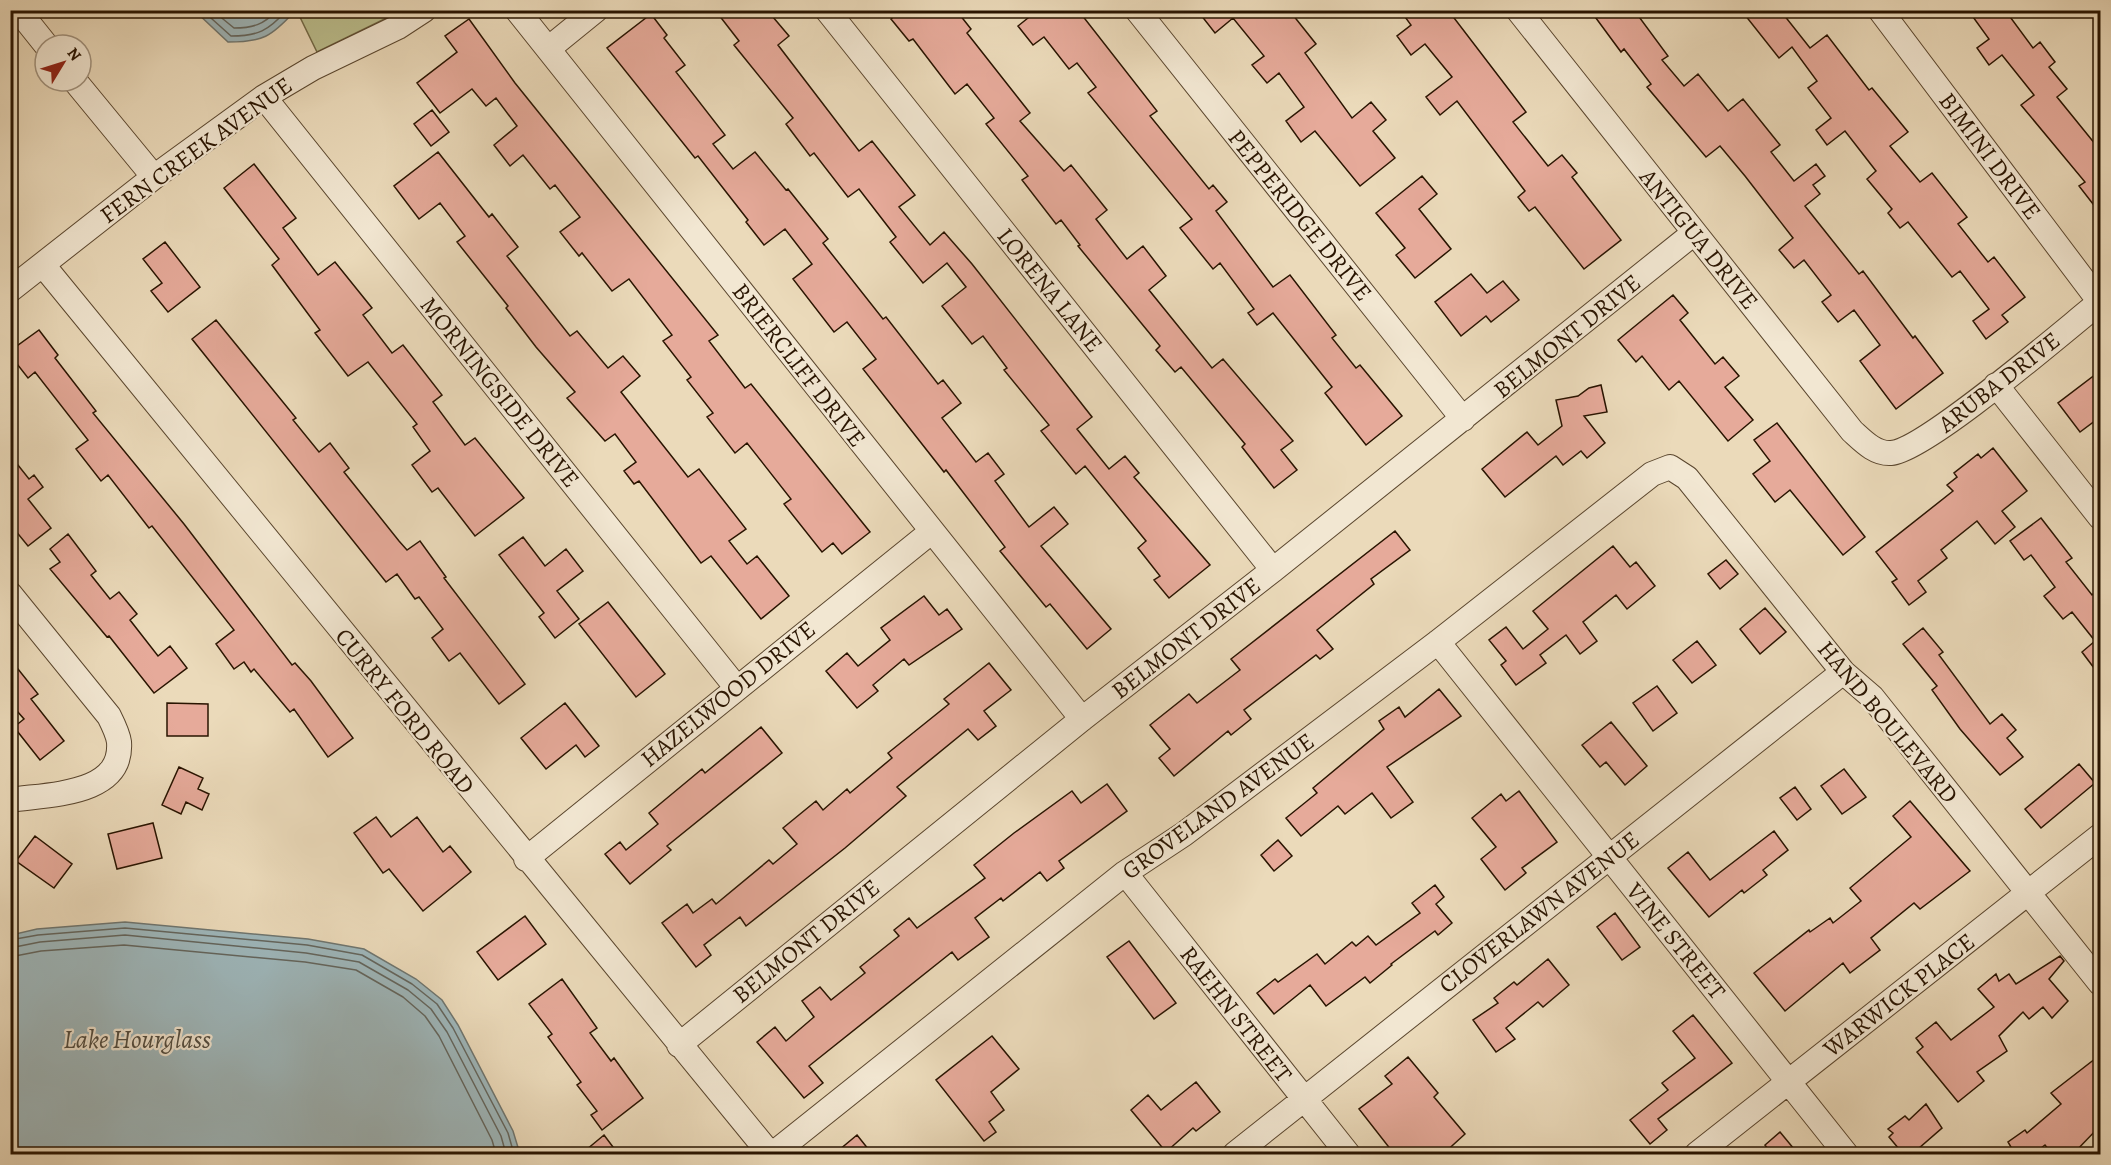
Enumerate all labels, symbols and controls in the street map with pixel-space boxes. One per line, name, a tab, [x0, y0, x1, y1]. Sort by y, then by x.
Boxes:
north arrow	[33, 33, 93, 93]
text: N	[62, 43, 87, 66]
street label: FERN CREEK AVENUE	[93, 69, 299, 231]
street label: BIMINI DRIVE	[1932, 86, 2048, 226]
street label: PEPPERIDGE DRIVE	[1221, 122, 1379, 308]
street label: ANTIGUA DRIVE	[1632, 161, 1766, 316]
street label: LORENA LANE	[990, 221, 1110, 359]
street label: BELMONT DRIVE	[1487, 267, 1647, 405]
street label: BRIERCLIFF DRIVE	[725, 276, 873, 454]
street label: MORNINGSIDE DRIVE	[413, 290, 587, 494]
street label: ARUBA DRIVE	[1931, 324, 2067, 440]
street label: BELMONT DRIVE	[1105, 570, 1267, 706]
street label: HAZELWOOD DRIVE	[634, 613, 822, 775]
street label: CURRY FORD ROAD	[328, 621, 482, 801]
street label: HAND BOULEVARD	[1810, 634, 1966, 810]
street label: GROVELAND AVENUE	[1115, 725, 1321, 887]
street label: CLOVERLAWN AVENUE	[1432, 824, 1646, 1000]
street label: BELMONT DRIVE	[726, 872, 886, 1010]
street label: VINE STREET	[1618, 875, 1733, 1006]
street label: WARWICK PLACE	[1816, 926, 1981, 1065]
street label: RAEHN STREET	[1173, 939, 1299, 1089]
water label: Lake Hourglass	[63, 1022, 211, 1057]

